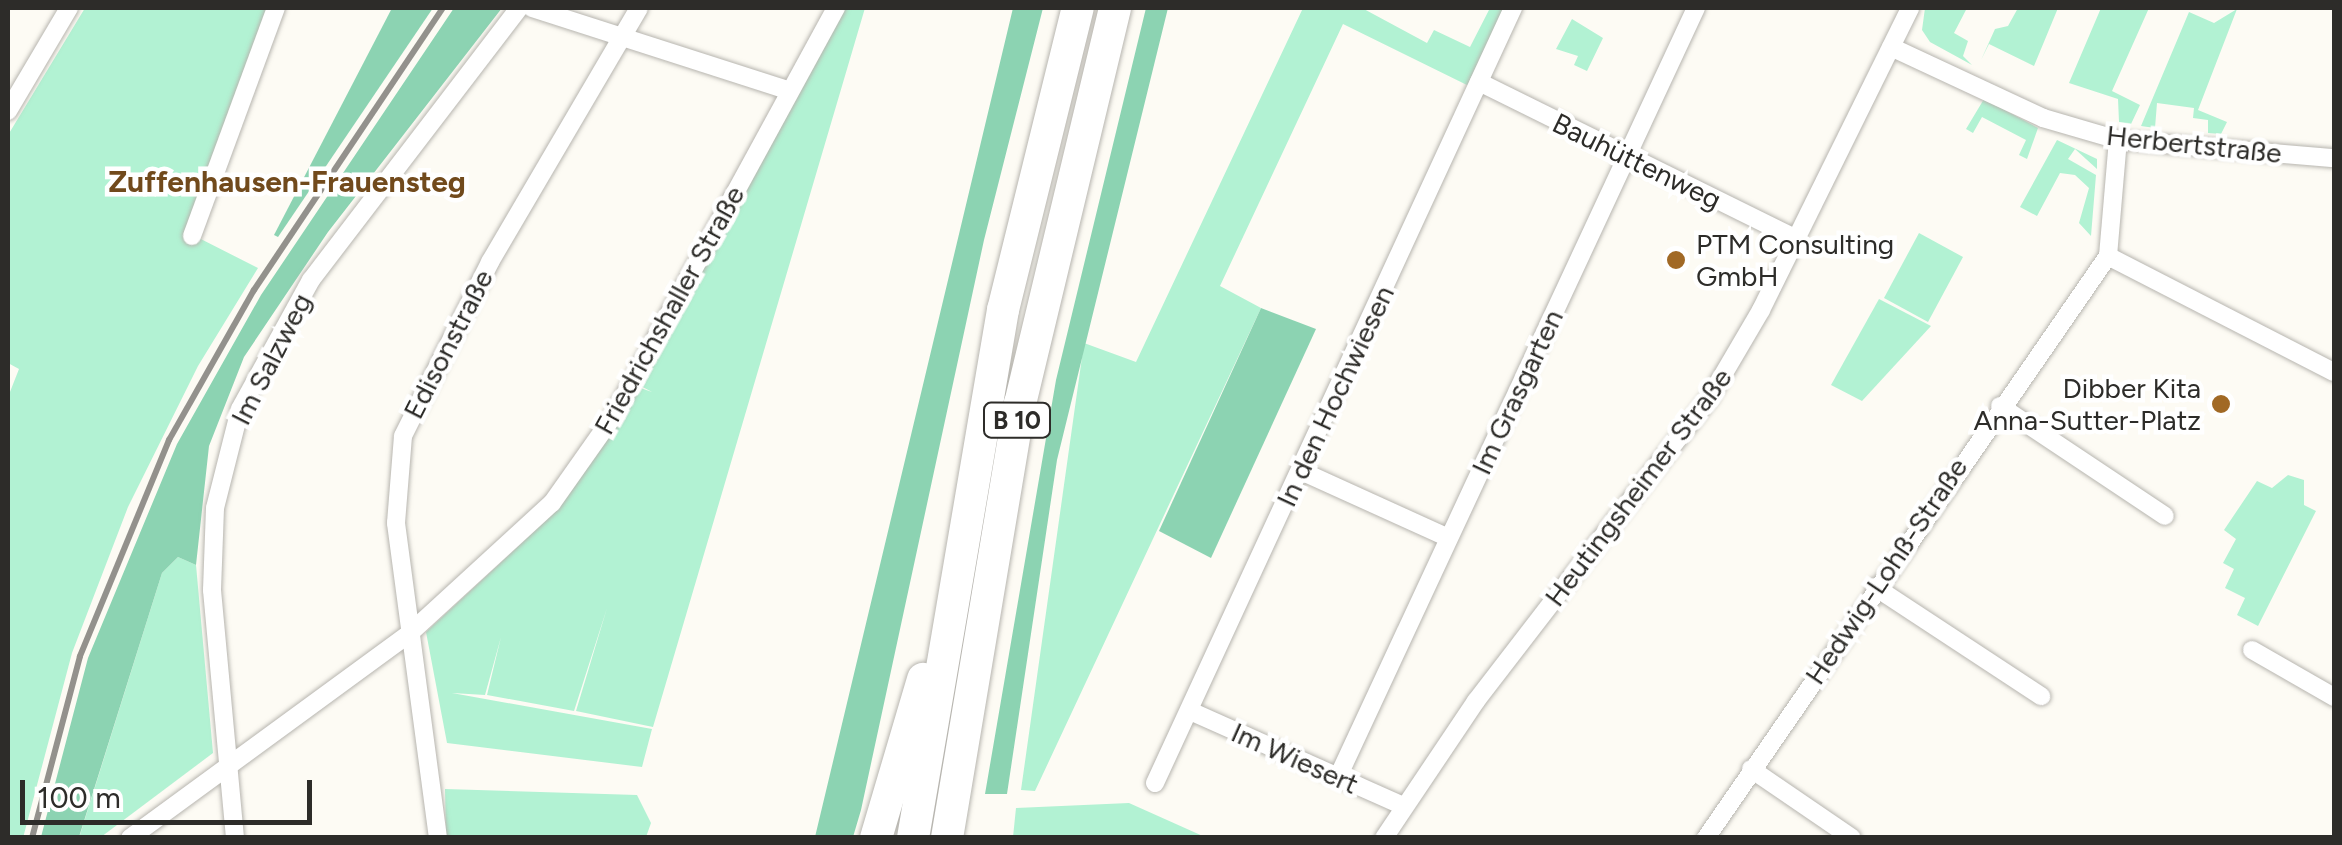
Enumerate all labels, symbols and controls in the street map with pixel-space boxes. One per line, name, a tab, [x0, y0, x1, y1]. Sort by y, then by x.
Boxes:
street label: Bauhüttenweg	[1547, 106, 1727, 216]
street label: Herbertstraße	[2105, 118, 2283, 170]
district label: Zuffenhausen-Frauensteg	[108, 164, 466, 200]
street label: Friedrichshaller Straße	[587, 180, 751, 440]
place label: PTM Consulting GmbH	[1696, 227, 1894, 293]
marker: PTM Consulting GmbH	[1665, 249, 1687, 271]
street label: Edisonstraße	[396, 264, 500, 424]
street label: In den Hochwiesen	[1269, 280, 1401, 512]
street label: Im Salzweg	[224, 288, 318, 430]
street label: Im Grasgarten	[1464, 304, 1570, 480]
street label: Heutingsheimer Straße	[1537, 361, 1739, 613]
place label: Dibber Kita Anna-Sutter-Platz	[1974, 371, 2201, 437]
marker: Dibber Kita Anna-Sutter-Platz	[2210, 393, 2232, 415]
road number: B 10	[982, 400, 1052, 440]
street label: Hedwig-Lohß-Straße	[1798, 451, 1974, 691]
street label: Im Wiesert	[1226, 715, 1364, 801]
scale bar	[25, 760, 318, 822]
text: 100 m	[37, 779, 121, 816]

